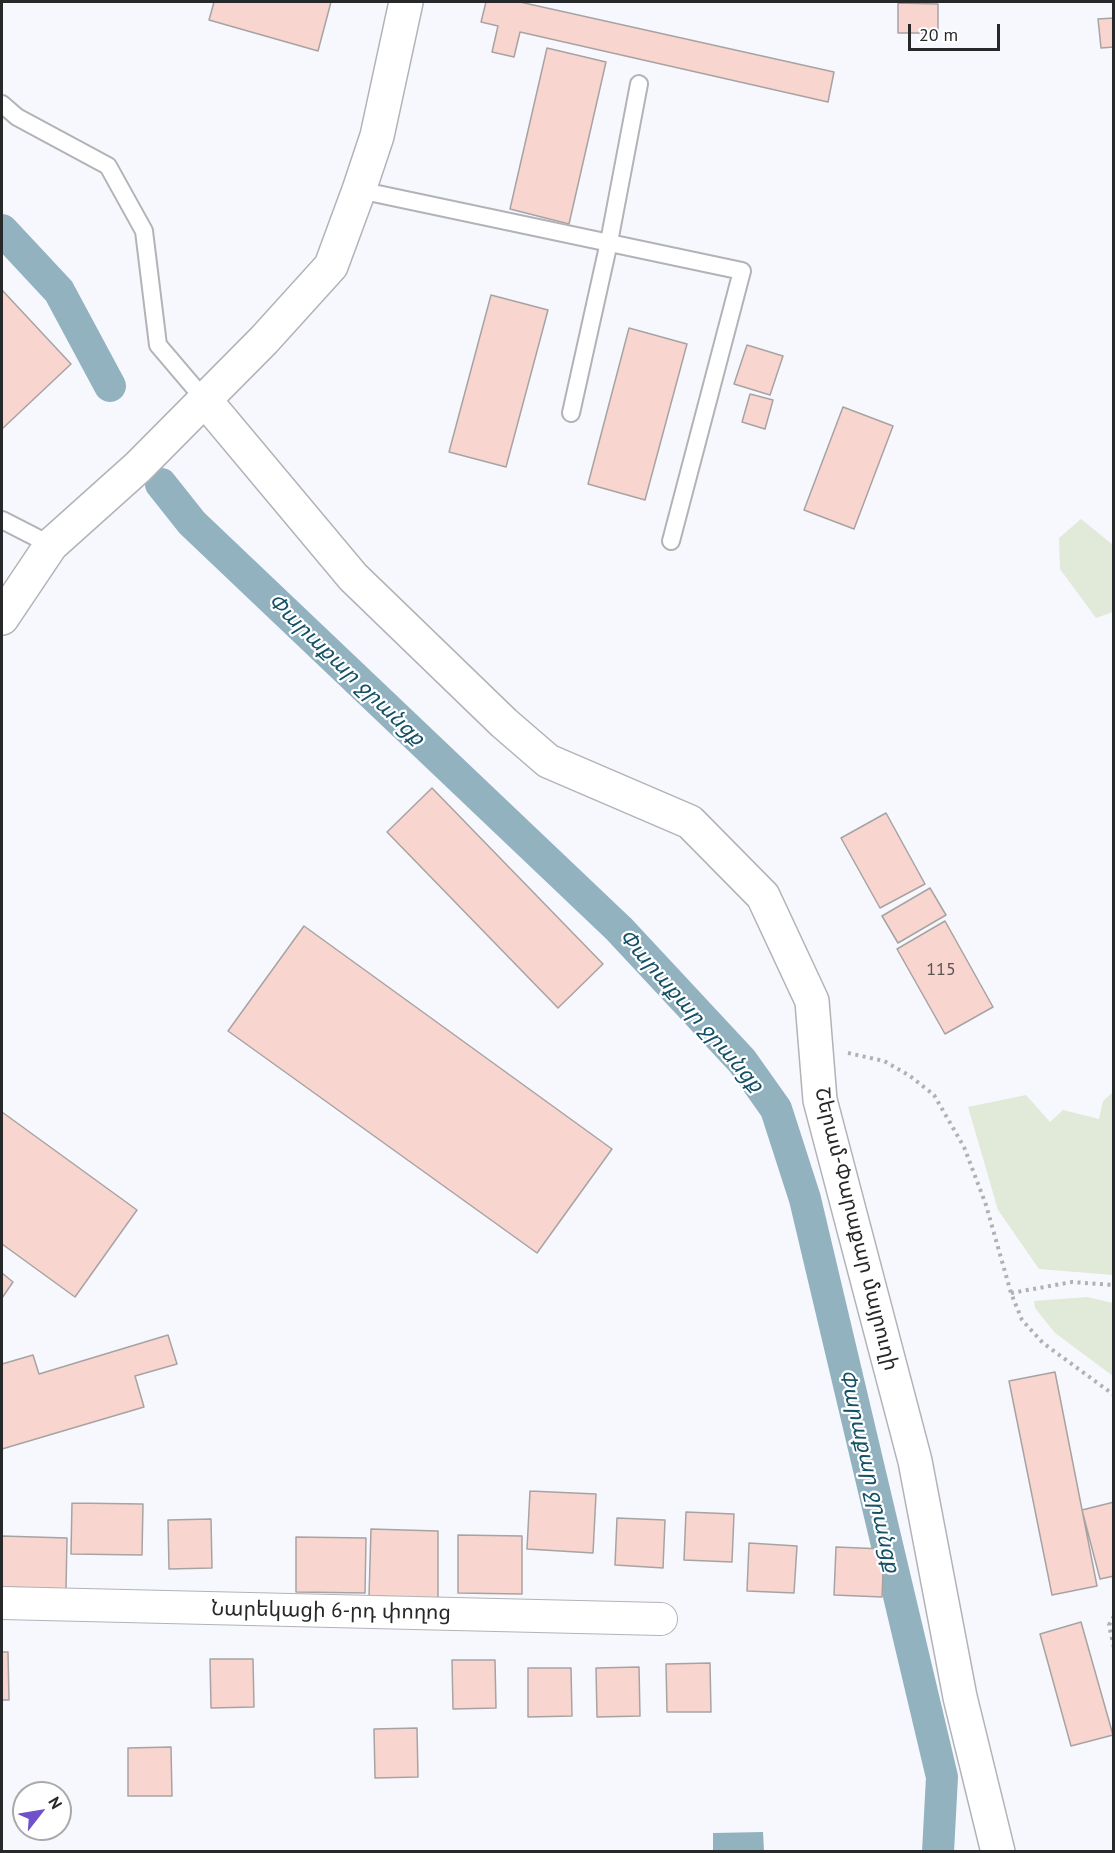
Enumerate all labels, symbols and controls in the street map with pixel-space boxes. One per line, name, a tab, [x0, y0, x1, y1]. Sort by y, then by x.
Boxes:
scale bar	[911, 12, 1002, 50]
text: 20 m	[919, 23, 958, 46]
water label: Փարաքար ջրանցք	[262, 588, 430, 752]
water label: Փարաքար ջրանցք	[613, 924, 769, 1098]
house number: 115	[926, 959, 956, 981]
street label: Շերամ-Փարաքար մայրուղի	[809, 1085, 903, 1373]
water label: Փարաքար ջրանցք	[833, 1367, 905, 1575]
street label: Նարեկացի 6-րդ փողոց	[211, 1596, 451, 1626]
north arrow	[12, 1781, 72, 1841]
text: N	[44, 1793, 67, 1812]

